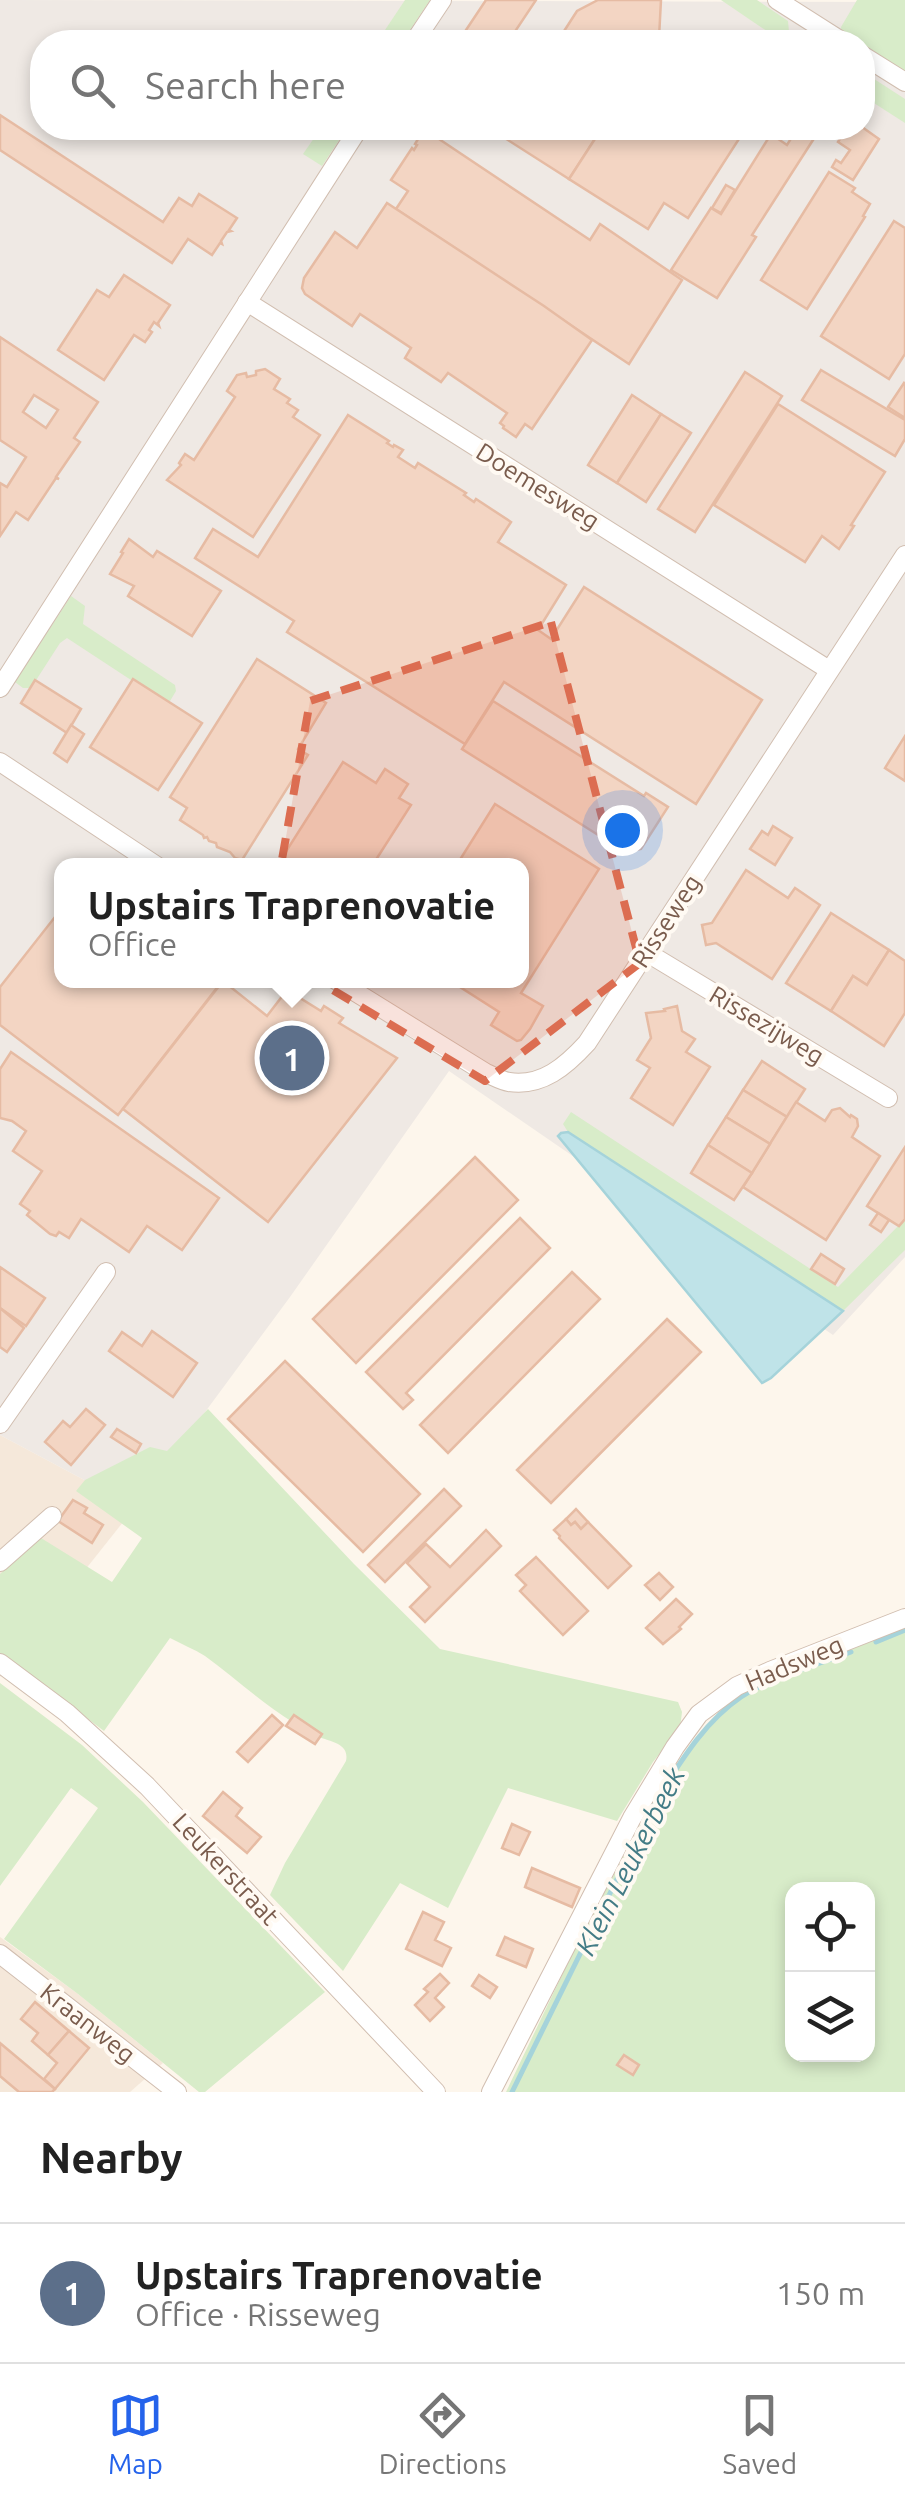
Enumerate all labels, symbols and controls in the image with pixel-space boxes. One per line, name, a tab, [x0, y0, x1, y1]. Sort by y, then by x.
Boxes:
search box	[30, 30, 875, 140]
icon: search	[65, 58, 120, 113]
text: Search here	[145, 64, 346, 106]
street label: Doemesweg	[471, 437, 605, 535]
your location	[597, 805, 648, 856]
popup	[54, 858, 529, 988]
street label: Risseweg	[626, 869, 706, 973]
text: Upstairs Traprenovatie	[88, 884, 495, 926]
text: Office	[88, 926, 177, 962]
street label: Rissezijweg	[705, 980, 829, 1070]
pin: 1	[260, 1020, 324, 1096]
street label: Hadsweg	[741, 1630, 847, 1696]
water label: Klein Leukerbeek	[569, 1761, 691, 1960]
street label: Leukerstraat	[167, 1808, 285, 1931]
map controls	[785, 1882, 875, 2062]
button: locate	[785, 1882, 875, 1972]
button: layers	[785, 1972, 875, 2062]
street label: Kraanweg	[35, 1977, 141, 2069]
text: Nearby	[40, 2134, 183, 2181]
text: Upstairs Traprenovatie	[135, 2254, 543, 2296]
text: 1	[63, 2275, 82, 2311]
text: 150 m	[776, 2275, 865, 2311]
text: Office · Risseweg	[135, 2296, 381, 2332]
tab: Map	[108, 2388, 163, 2479]
tab: Directions	[379, 2388, 507, 2479]
tab: Saved	[723, 2388, 797, 2479]

